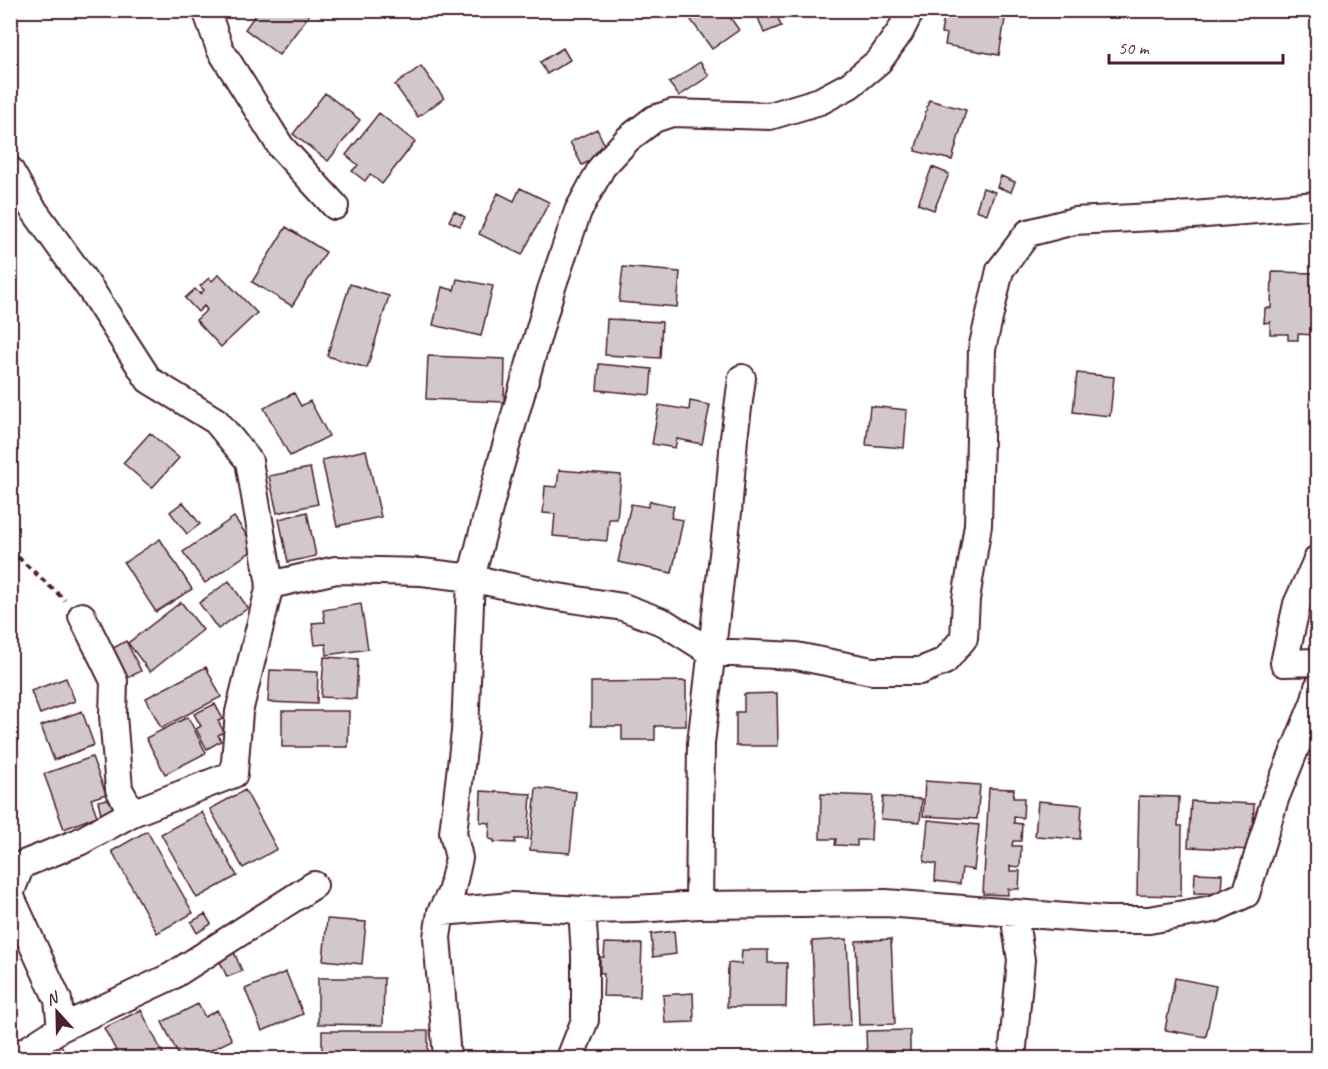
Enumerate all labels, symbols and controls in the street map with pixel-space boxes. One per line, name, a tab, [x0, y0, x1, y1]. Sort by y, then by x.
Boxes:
scale bar	[1109, 27, 1283, 65]
text: 50 m	[1118, 37, 1151, 59]
north arrow	[27, 982, 87, 1042]
text: N	[43, 987, 63, 1010]

